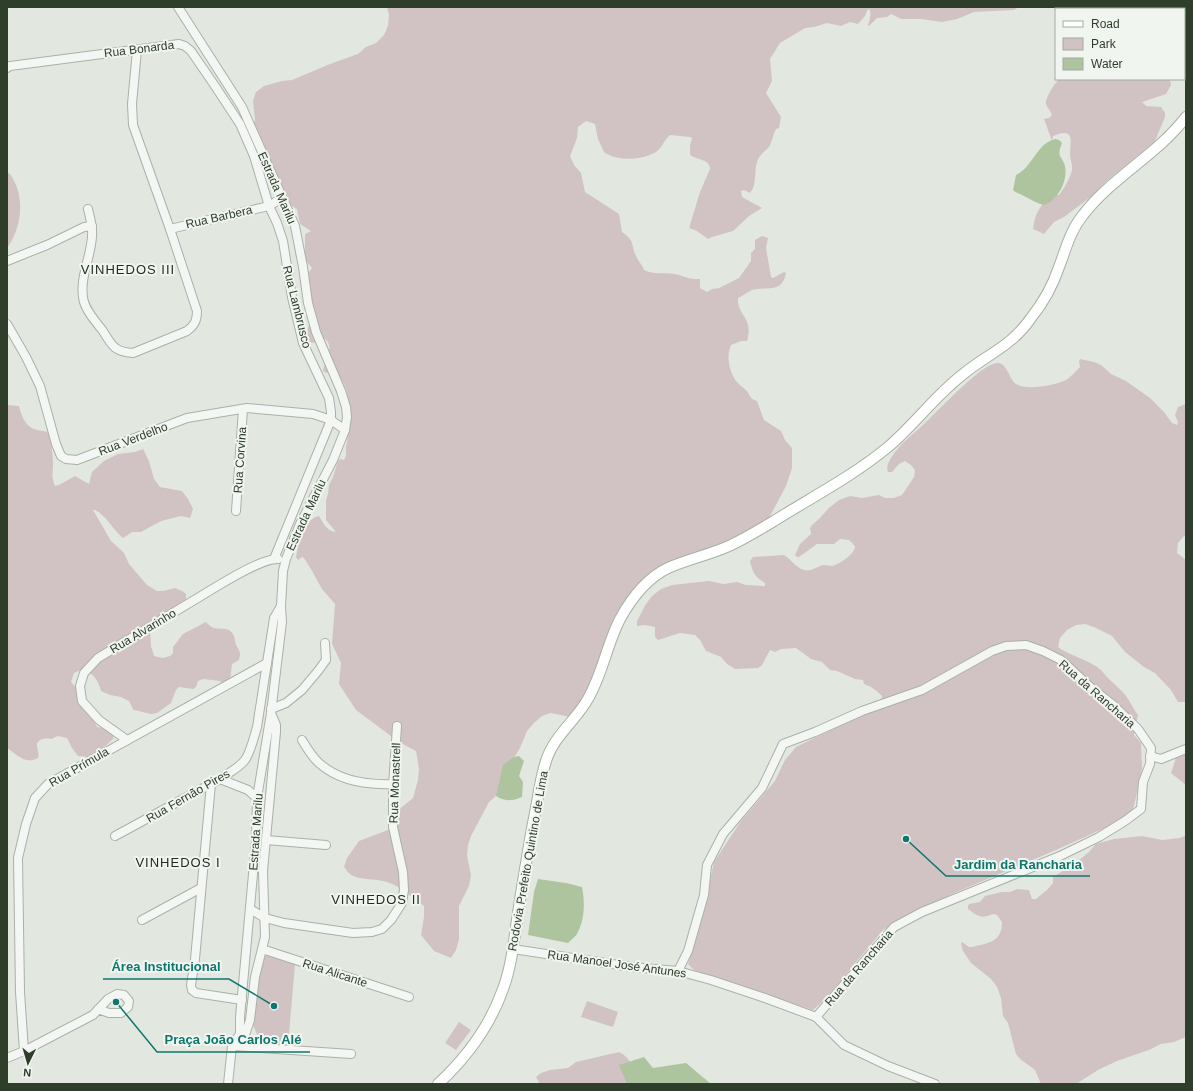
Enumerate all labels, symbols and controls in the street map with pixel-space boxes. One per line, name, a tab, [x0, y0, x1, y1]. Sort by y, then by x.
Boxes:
legend	[1055, 8, 1185, 80]
text: Road	[1091, 17, 1120, 31]
text: Park	[1091, 37, 1117, 51]
street label: Rua Bonarda	[103, 38, 175, 60]
text: Water	[1091, 57, 1123, 71]
street label: Estrada Marilu	[255, 150, 299, 226]
street label: Rua Barbera	[184, 202, 254, 231]
district label: VINHEDOS III	[81, 262, 175, 277]
street label: Rua Lambrusco	[280, 264, 314, 350]
street label: Rua Verdelho	[97, 419, 170, 459]
street label: Rua Corvina	[231, 426, 249, 494]
street label: Estrada Marilu	[283, 477, 329, 553]
street label: Rua Alvarinho	[107, 606, 179, 656]
street label: Rua da Rancharia	[1056, 657, 1138, 731]
street label: Rua Monastrell	[387, 742, 403, 824]
street label: Rua Prímula	[47, 744, 112, 790]
street label: Rua Fernão Pires	[144, 766, 232, 826]
street label: Rodovia Prefeito Quintino de Lima	[505, 769, 551, 952]
street label: Estrada Marilu	[246, 793, 266, 871]
callout: Jardim da Rancharia	[946, 851, 1090, 876]
district label: VINHEDOS I	[135, 855, 221, 870]
text: Jardim da Rancharia	[954, 857, 1083, 872]
district label: VINHEDOS II	[331, 892, 421, 907]
street label: Rua da Rancharia	[822, 927, 896, 1009]
street label: Rua Manoel José Antunes	[547, 947, 687, 981]
callout: Área Institucional	[103, 954, 229, 979]
street label: Rua Alicante	[301, 956, 370, 990]
text: Área Institucional	[111, 959, 221, 974]
callout: Praça João Carlos Alé	[157, 1027, 310, 1052]
text: Praça João Carlos Alé	[165, 1032, 301, 1047]
north arrow	[8, 1043, 48, 1083]
text: N	[23, 1067, 32, 1079]

